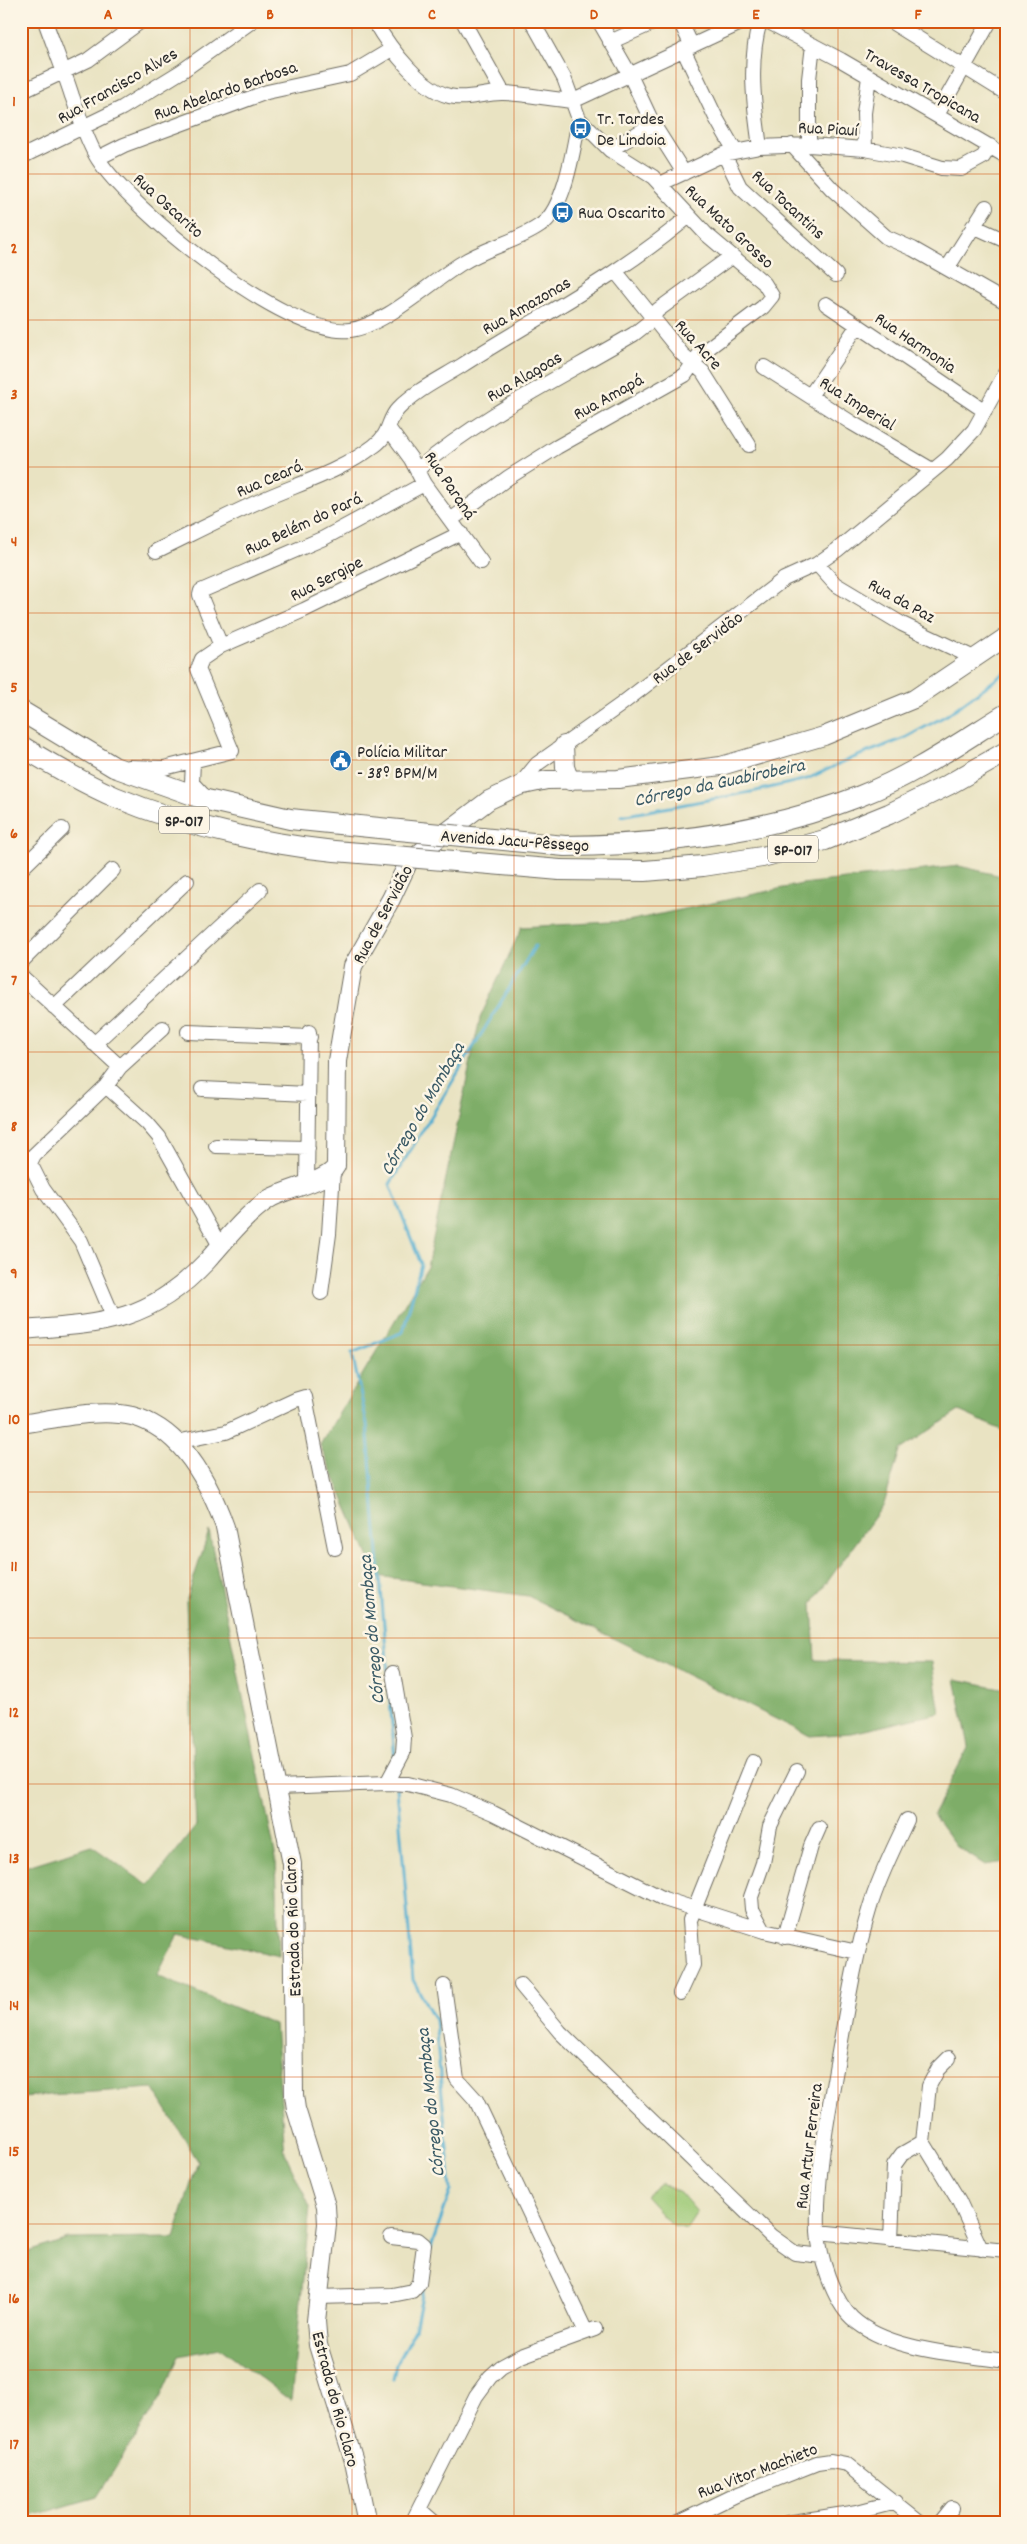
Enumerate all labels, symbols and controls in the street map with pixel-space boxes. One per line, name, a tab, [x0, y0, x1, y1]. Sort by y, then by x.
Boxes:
text: A	[104, 4, 113, 27]
text: B	[266, 4, 274, 27]
text: C	[428, 4, 436, 27]
text: D	[590, 4, 599, 27]
text: E	[752, 4, 760, 27]
text: F	[914, 4, 922, 27]
street label: Rua Francisco Alves	[53, 43, 183, 132]
street label: Travessa Tropicana	[859, 43, 985, 131]
street label: Rua Abelardo Barbosa	[151, 56, 301, 129]
text: 1	[12, 91, 16, 114]
place label: Tr. Tardes De Lindoia	[597, 108, 666, 154]
bus stop icon: Tr. Tardes De Lindoia	[569, 116, 593, 140]
street label: Rua Piauí	[797, 116, 860, 145]
street label: Rua Tocantins	[745, 165, 830, 247]
street label: Rua Oscarito	[127, 168, 208, 245]
street label: Rua Mato Grosso	[678, 180, 778, 276]
bus stop icon: Rua Oscarito	[550, 200, 574, 224]
place label: Rua Oscarito	[578, 202, 665, 227]
text: 2	[11, 238, 18, 261]
street label: Rua Amazonas	[478, 272, 576, 343]
street label: Rua Harmonia	[869, 307, 961, 381]
street label: Rua Acre	[668, 315, 727, 377]
street label: Rua Alagoas	[483, 346, 568, 410]
street label: Rua Amapá	[569, 369, 649, 428]
street label: Rua Imperial	[814, 372, 900, 439]
text: 3	[10, 384, 18, 407]
street label: Rua Paraná	[417, 447, 481, 526]
street label: Rua Ceará	[233, 455, 307, 505]
street label: Rua Belém do Pará	[241, 487, 367, 563]
text: 4	[11, 531, 17, 554]
street label: Rua Sergipe	[286, 551, 368, 609]
street label: Rua da Paz	[863, 573, 939, 631]
street label: Rua de Servidão	[648, 606, 749, 692]
text: 5	[10, 677, 18, 700]
place label: Polícia Militar - 38º BPM/M	[357, 741, 447, 787]
public building icon: Polícia Militar - 38º BPM/M	[329, 749, 353, 773]
water label: Córrego da Guabirobeira	[632, 753, 808, 816]
road number: SP-017	[159, 806, 209, 834]
text: 6	[10, 823, 18, 846]
street label: Avenida Jacu-Pêssego	[440, 825, 590, 860]
road number: SP-017	[768, 836, 818, 862]
street label: Rua de Servidão	[348, 861, 421, 969]
text: 7	[11, 970, 17, 993]
water label: Córrego do Mombaça	[375, 1037, 474, 1181]
text: 8	[11, 1116, 18, 1139]
text: 9	[10, 1263, 18, 1286]
text: 10	[8, 1409, 20, 1432]
water label: Córrego do Mombaça	[353, 1553, 393, 1705]
text: 11	[10, 1556, 18, 1579]
text: 12	[9, 1702, 19, 1725]
text: 13	[9, 1848, 19, 1871]
street label: Estrada do Rio Claro	[280, 1857, 309, 1997]
text: 14	[9, 1995, 19, 2018]
water label: Córrego do Mombaça	[411, 2026, 454, 2178]
street label: Rua Artur Ferreira	[790, 2081, 831, 2211]
text: 15	[9, 2141, 19, 2164]
text: 16	[8, 2288, 20, 2311]
street label: Estrada do Rio Claro	[303, 2329, 364, 2470]
text: 17	[9, 2434, 19, 2457]
street label: Rua Vitor Machieto	[694, 2438, 822, 2507]

